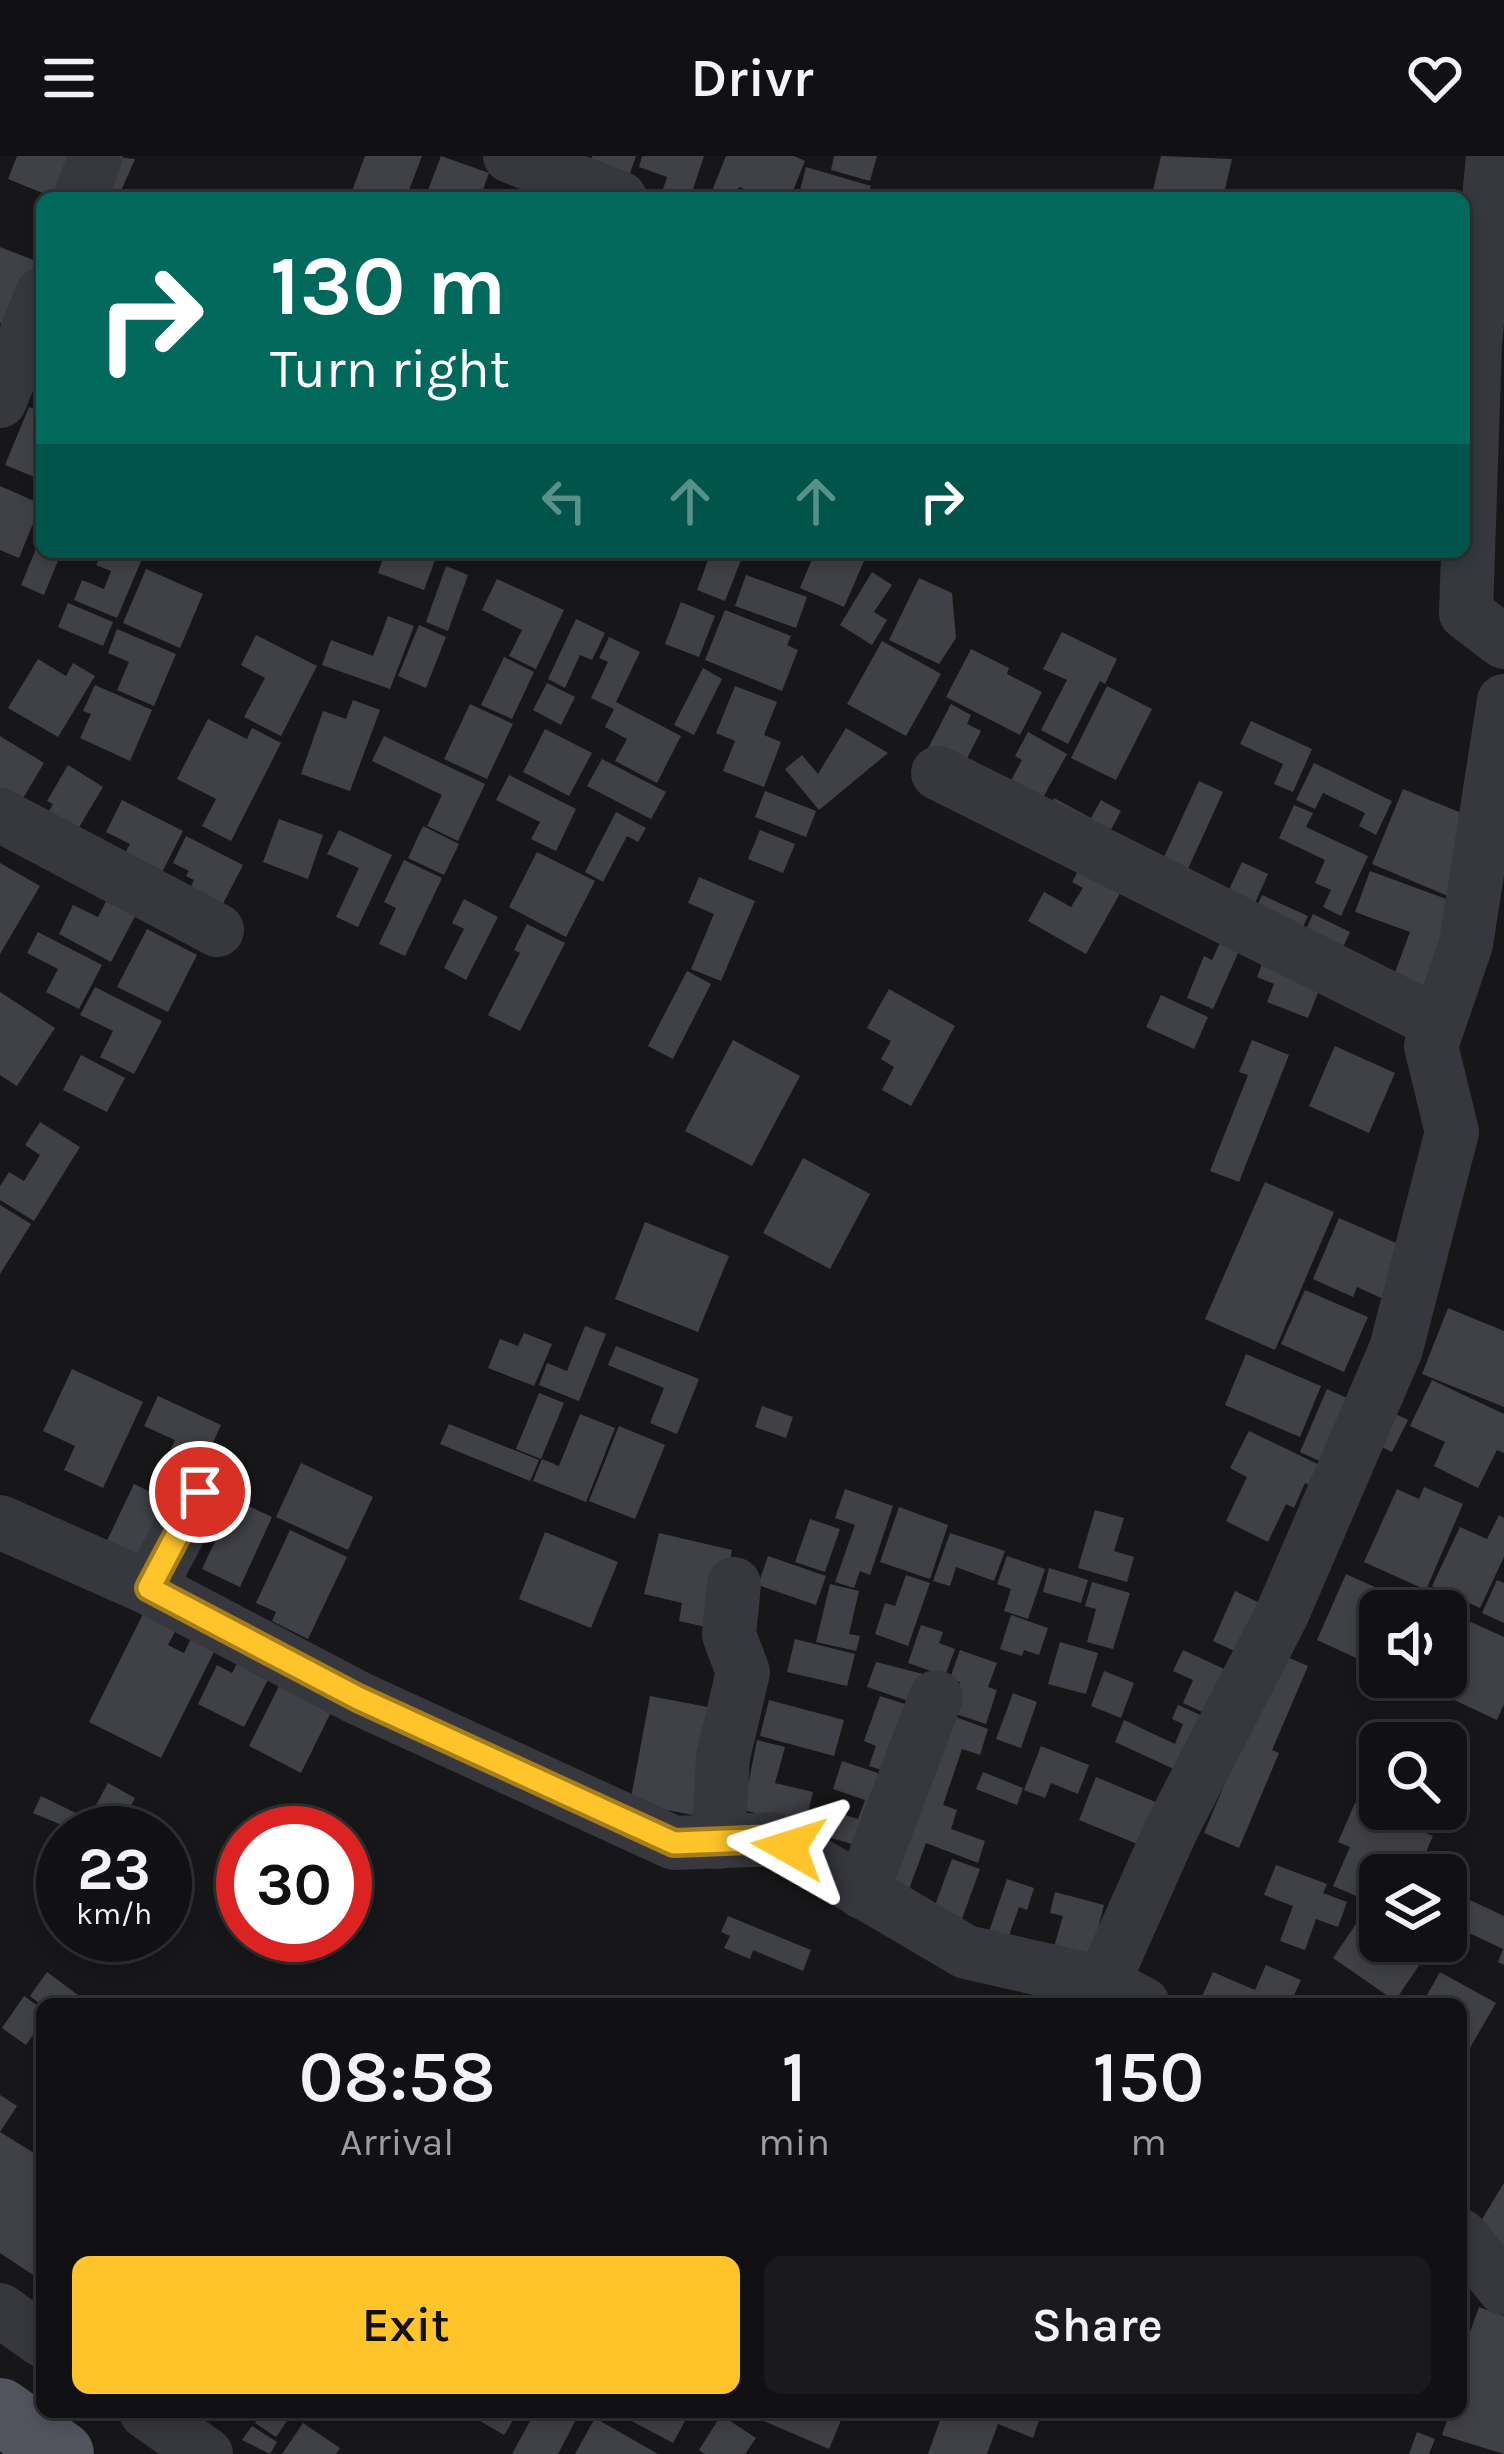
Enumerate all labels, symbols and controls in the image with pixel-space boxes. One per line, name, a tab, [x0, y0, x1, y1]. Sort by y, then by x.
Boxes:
icon: menu	[36, 45, 102, 111]
icon: heart	[1402, 45, 1468, 111]
text: Drivr	[690, 46, 814, 110]
text: 130 m	[270, 237, 506, 335]
icon: right	[72, 240, 228, 396]
text: Turn right	[270, 337, 510, 401]
icon: left	[531, 468, 597, 534]
icon: ahead	[657, 468, 723, 534]
icon: ahead	[783, 468, 849, 534]
icon: right	[909, 468, 975, 534]
pin	[149, 1441, 251, 1543]
icon: arrive	[167, 1459, 233, 1525]
map controls	[1359, 1590, 1467, 1962]
button: sound	[1359, 1590, 1467, 1698]
button: search	[1359, 1722, 1467, 1830]
position arrow	[726, 1784, 852, 1910]
speed limit sign: 30	[216, 1806, 372, 1962]
text: 23	[77, 1834, 151, 1904]
button: layers	[1359, 1854, 1467, 1962]
text: km/h	[76, 1896, 152, 1932]
text: 08:58	[299, 2035, 496, 2119]
text: 1	[782, 2035, 807, 2119]
text: 150	[1093, 2035, 1204, 2119]
text: Arrival	[340, 2119, 454, 2165]
text: min	[758, 2119, 830, 2165]
text: m	[1130, 2119, 1167, 2165]
button: Exit	[72, 2256, 740, 2394]
button: Share	[764, 2256, 1431, 2394]

